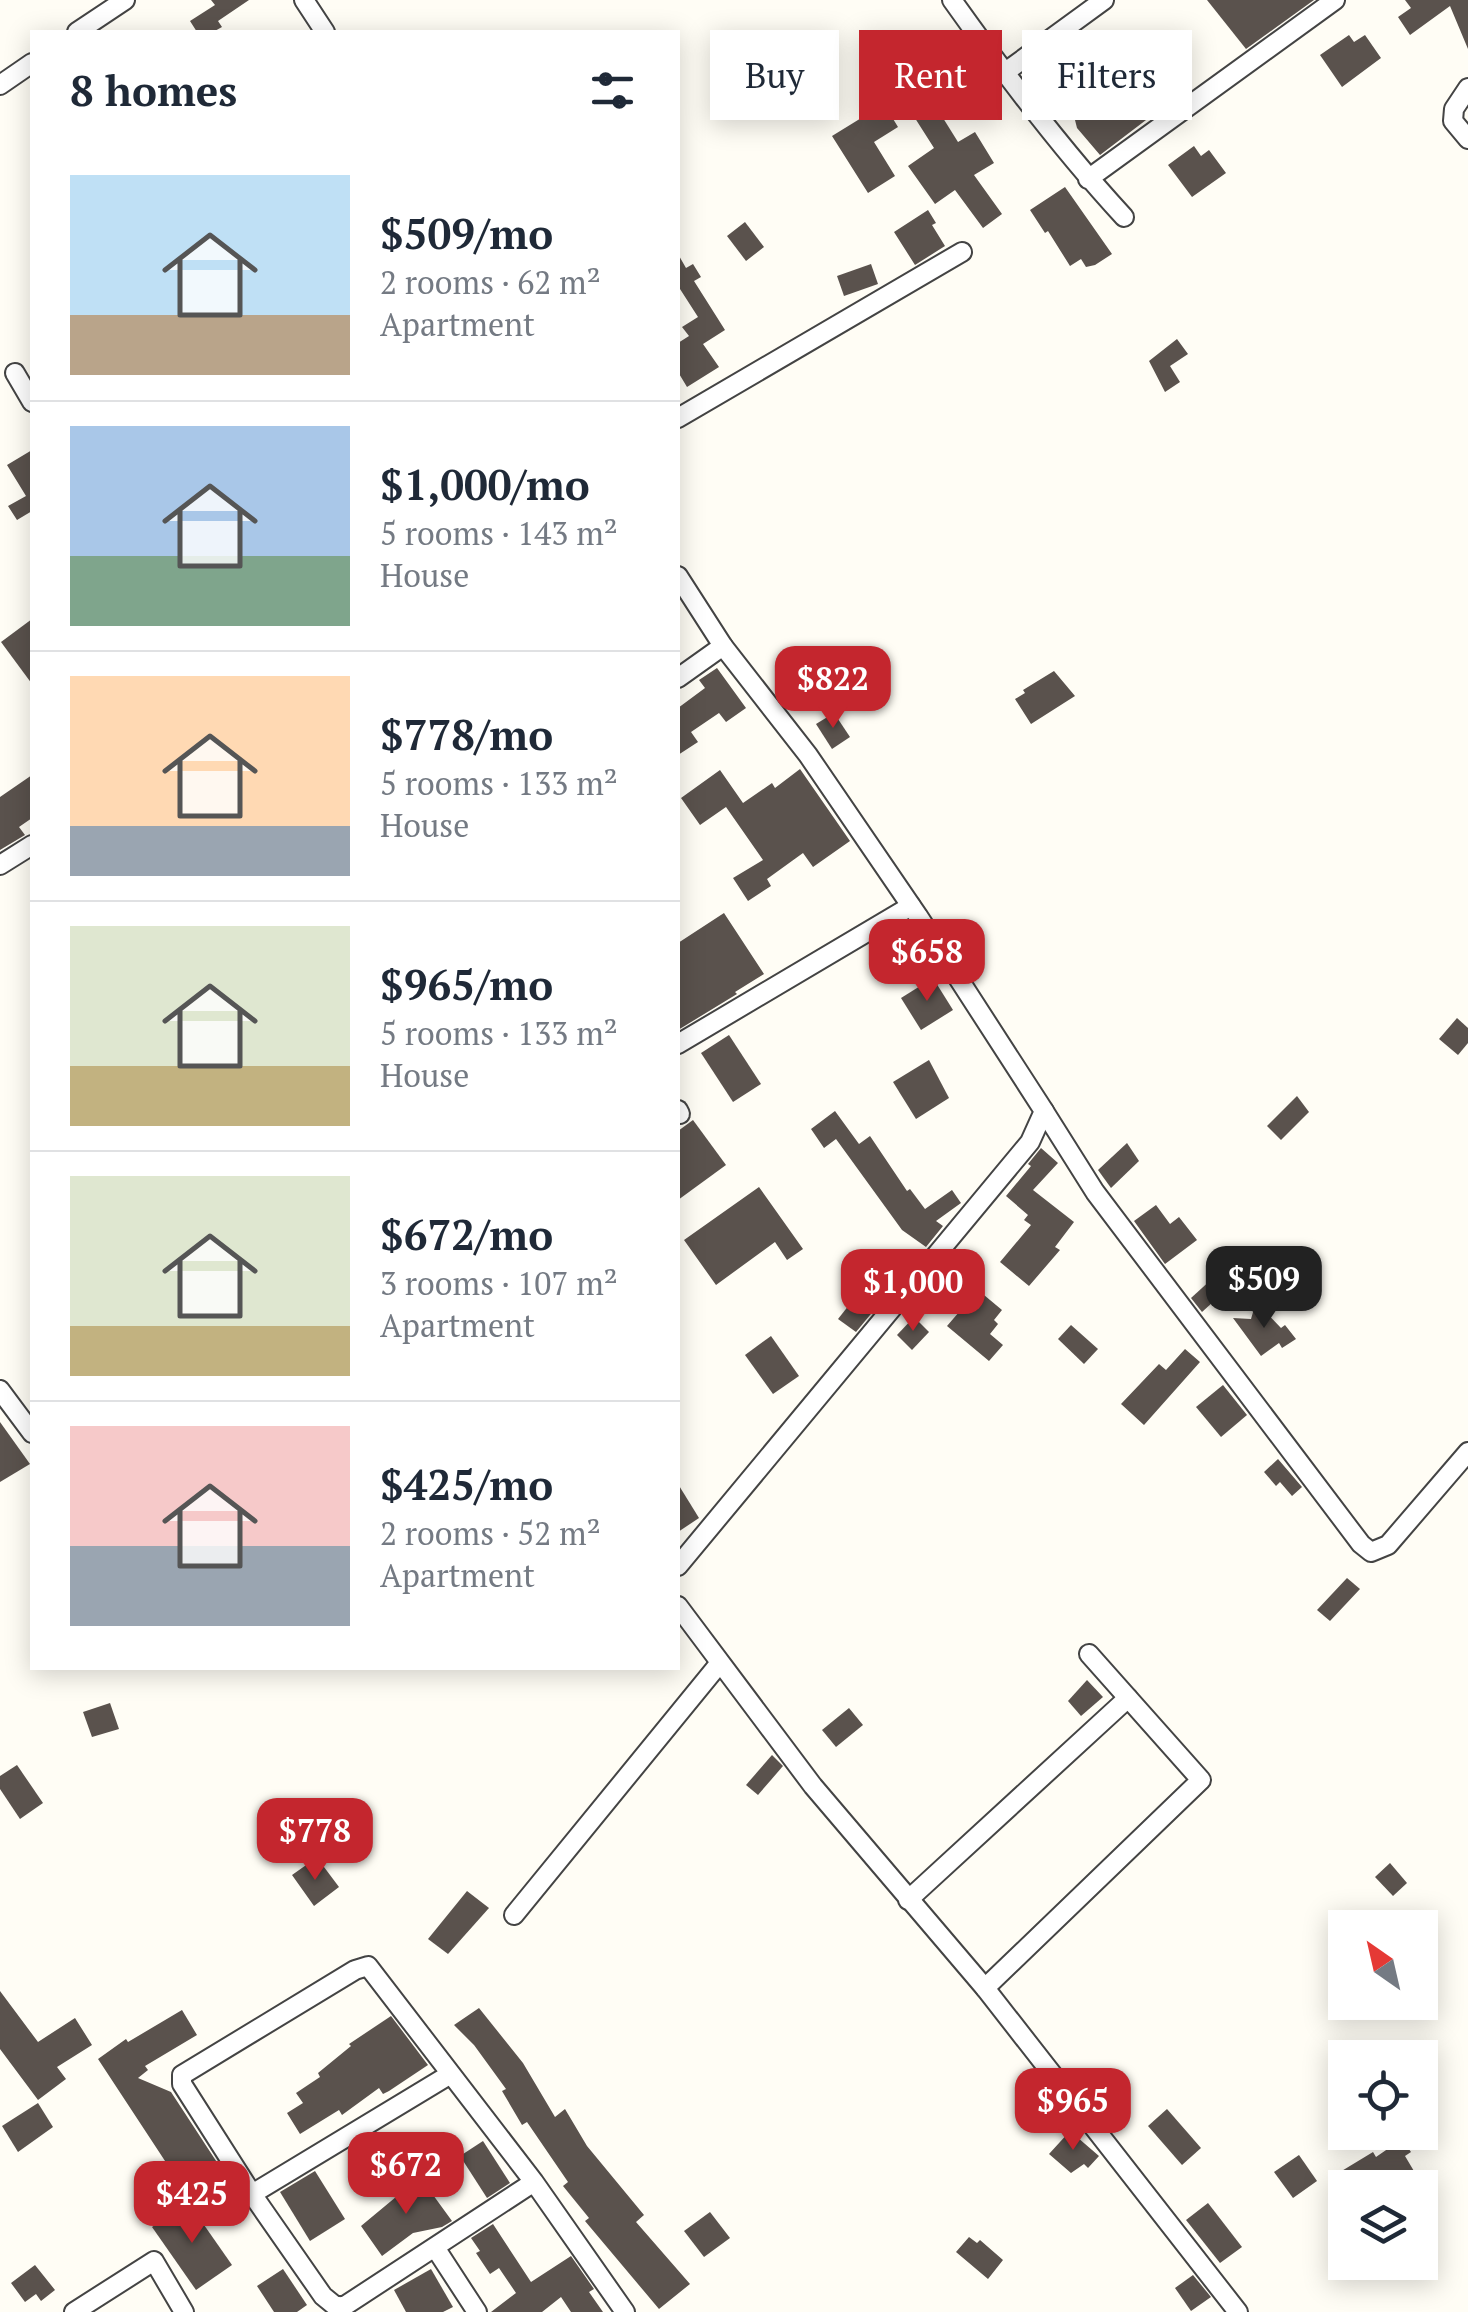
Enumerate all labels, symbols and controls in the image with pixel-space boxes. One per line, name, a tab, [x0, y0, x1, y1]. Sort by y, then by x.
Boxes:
chip: Buy	[710, 30, 839, 120]
chip: Rent	[859, 30, 1002, 120]
chip: Filters	[1022, 30, 1192, 120]
text: 8 homes	[70, 62, 237, 118]
icon: filters	[585, 63, 640, 118]
text: $509/mo	[380, 205, 553, 261]
icon: home	[150, 215, 270, 335]
text: 2 rooms · 62 m²	[380, 261, 601, 303]
text: Apartment	[380, 303, 535, 345]
text: $1,000/mo	[380, 456, 590, 512]
icon: home	[150, 466, 270, 586]
text: 5 rooms · 143 m²	[380, 512, 618, 554]
text: House	[380, 554, 469, 596]
pin: $822	[774, 646, 892, 731]
text: $822	[797, 657, 869, 699]
text: $778/mo	[380, 706, 553, 762]
icon: home	[150, 716, 270, 836]
text: 5 rooms · 133 m²	[380, 762, 618, 804]
text: House	[380, 804, 469, 846]
pin: $658	[868, 919, 986, 1004]
text: $658	[891, 930, 963, 972]
text: $965/mo	[380, 956, 553, 1012]
icon: home	[150, 966, 270, 1086]
text: 5 rooms · 133 m²	[380, 1012, 618, 1054]
text: House	[380, 1054, 469, 1096]
text: $672/mo	[380, 1206, 553, 1262]
icon: home	[150, 1216, 270, 1336]
pin: $509	[1205, 1246, 1323, 1331]
pin: $1,000	[832, 1249, 994, 1334]
text: $509	[1228, 1257, 1300, 1299]
text: $1,000	[863, 1260, 963, 1302]
text: 3 rooms · 107 m²	[380, 1262, 618, 1304]
text: Apartment	[380, 1304, 535, 1346]
text: $425/mo	[380, 1456, 553, 1512]
icon: home	[150, 1466, 270, 1586]
text: 2 rooms · 52 m²	[380, 1512, 601, 1554]
text: Apartment	[380, 1554, 535, 1596]
pin: $778	[256, 1798, 374, 1883]
text: $778	[279, 1809, 351, 1851]
north arrow	[1328, 1910, 1438, 2020]
map controls	[1328, 1910, 1438, 2280]
button: locate	[1328, 2040, 1438, 2150]
pin: $965	[1014, 2068, 1132, 2153]
text: $965	[1037, 2079, 1109, 2121]
pin: $672	[347, 2132, 465, 2217]
text: $672	[370, 2143, 442, 2185]
pin: $425	[133, 2161, 251, 2246]
button: layers	[1328, 2170, 1438, 2280]
text: $425	[156, 2172, 228, 2214]

